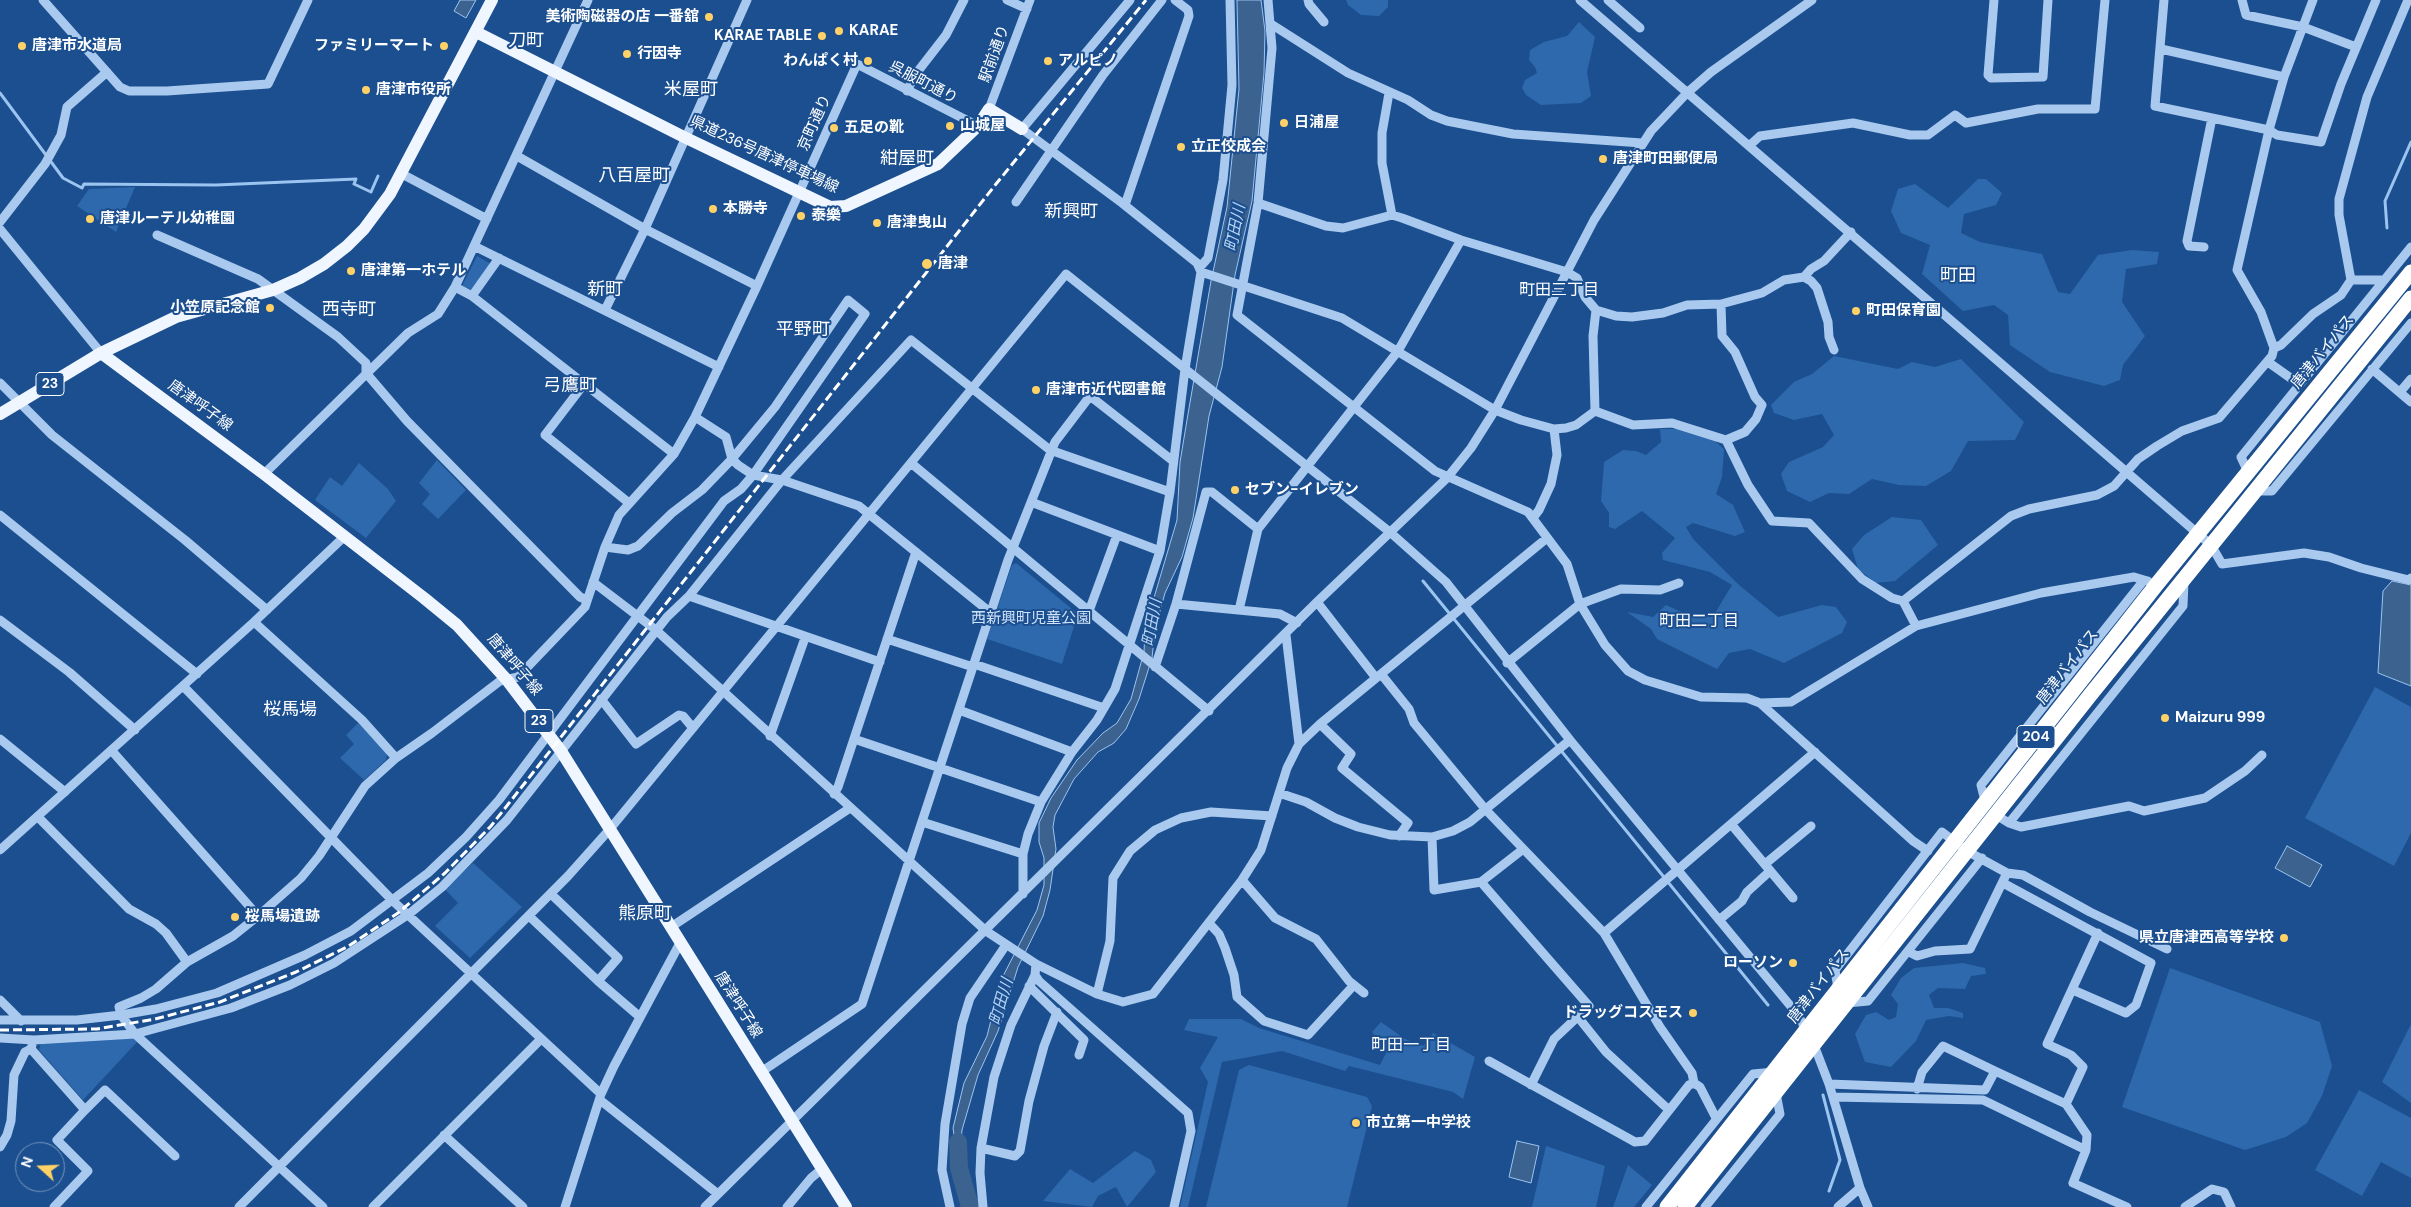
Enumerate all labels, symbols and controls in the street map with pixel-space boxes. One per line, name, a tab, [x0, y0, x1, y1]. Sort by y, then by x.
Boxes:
place label: 美術陶磁器の店 一番舘	[545, 8, 699, 26]
marker: 美術陶磁器の店 一番舘	[703, 11, 715, 23]
place label: KARAE	[849, 22, 898, 40]
street label: 駅前通り	[976, 23, 1014, 85]
marker: KARAE	[833, 25, 845, 37]
place label: KARAE TABLE	[714, 27, 812, 45]
district label: 刀町	[508, 30, 544, 52]
marker: KARAE TABLE	[816, 30, 828, 42]
place label: 唐津市水道局	[32, 37, 122, 55]
place label: ファミリーマート	[314, 37, 434, 55]
marker: 唐津市水道局	[16, 40, 28, 52]
marker: ファミリーマート	[438, 40, 450, 52]
place label: 行因寺	[637, 45, 682, 63]
marker: 行因寺	[621, 48, 633, 60]
place label: わんぱく村	[783, 52, 858, 70]
place label: アルピノ	[1058, 52, 1118, 70]
marker: わんぱく村	[862, 55, 874, 67]
marker: アルピノ	[1042, 55, 1054, 67]
street label: 呉服町通り	[886, 58, 960, 108]
district label: 米屋町	[664, 79, 718, 101]
place label: 唐津市役所	[376, 81, 451, 99]
marker: 唐津市役所	[360, 84, 372, 96]
street label: 京町通り	[795, 92, 835, 154]
street label: 県道236号唐津停車場線	[687, 113, 841, 197]
place label: 日浦屋	[1294, 114, 1339, 132]
place label: 山城屋	[960, 117, 1005, 135]
marker: 日浦屋	[1278, 117, 1290, 129]
place label: 五足の靴	[844, 119, 904, 137]
marker: 山城屋	[944, 120, 956, 132]
marker: 五足の靴	[828, 122, 840, 134]
place label: 立正佼成会	[1191, 138, 1266, 156]
marker: 立正佼成会	[1175, 141, 1187, 153]
district label: 紺屋町	[880, 148, 934, 170]
place label: 唐津町田郵便局	[1613, 150, 1718, 168]
marker: 唐津町田郵便局	[1597, 153, 1609, 165]
district label: 八百屋町	[598, 165, 670, 187]
place label: 本勝寺	[723, 200, 768, 218]
district label: 新興町	[1044, 201, 1098, 223]
marker: 本勝寺	[707, 203, 719, 215]
water label: 町田川	[1222, 203, 1250, 253]
place label: 泰樂	[811, 207, 841, 225]
place label: 唐津ルーテル幼稚園	[100, 210, 235, 228]
marker: 泰樂	[795, 210, 807, 222]
marker: 唐津ルーテル幼稚園	[84, 213, 96, 225]
place label: 唐津曳山	[887, 214, 947, 232]
marker: 唐津曳山	[871, 217, 883, 229]
place label: 唐津	[938, 255, 968, 273]
marker: 唐津	[920, 257, 934, 271]
place label: 唐津第一ホテル	[361, 262, 466, 280]
marker: 唐津第一ホテル	[345, 265, 357, 277]
district label: 町田	[1940, 265, 1976, 287]
district label: 新町	[587, 279, 623, 301]
district label: 町田三丁目	[1519, 281, 1599, 301]
place label: 小笠原記念館	[170, 299, 260, 317]
district label: 西寺町	[322, 299, 376, 321]
marker: 小笠原記念館	[264, 302, 276, 314]
place label: 町田保育園	[1866, 302, 1941, 320]
marker: 町田保育園	[1850, 305, 1862, 317]
street label: 唐津バイパス	[2288, 311, 2358, 393]
district label: 平野町	[776, 319, 830, 341]
road number: 23	[36, 372, 64, 396]
district label: 弓鷹町	[543, 375, 597, 397]
street label: 唐津呼子線	[164, 377, 236, 435]
place label: 唐津市近代図書館	[1046, 381, 1166, 399]
marker: 唐津市近代図書館	[1030, 384, 1042, 396]
place label: セブン-イレブン	[1245, 481, 1359, 499]
marker: セブン-イレブン	[1229, 484, 1241, 496]
water label: 町田川	[1139, 598, 1167, 648]
park label: 西新興町児童公園	[971, 610, 1091, 628]
district label: 町田二丁目	[1659, 612, 1739, 632]
street label: 唐津バイパス	[2033, 626, 2103, 708]
street label: 唐津呼子線	[483, 630, 545, 700]
district label: 桜馬場	[263, 699, 317, 721]
road number: 23	[525, 709, 553, 732]
place label: Maizuru 999	[2175, 709, 2265, 727]
marker: Maizuru 999	[2159, 712, 2171, 724]
road number: 204	[2017, 726, 2055, 749]
district label: 熊原町	[618, 903, 672, 925]
place label: 桜馬場遺跡	[245, 908, 320, 926]
marker: 桜馬場遺跡	[229, 911, 241, 923]
place label: 県立唐津西高等学校	[2139, 929, 2274, 947]
marker: 県立唐津西高等学校	[2278, 932, 2290, 944]
street label: 唐津バイパス	[1784, 945, 1854, 1027]
place label: ローソン	[1723, 954, 1783, 972]
marker: ローソン	[1787, 957, 1799, 969]
street label: 唐津呼子線	[710, 968, 766, 1042]
water label: 町田川	[986, 976, 1018, 1028]
place label: ドラッグコスモス	[1563, 1004, 1683, 1022]
marker: ドラッグコスモス	[1687, 1007, 1699, 1019]
district label: 町田一丁目	[1371, 1036, 1451, 1056]
place label: 市立第一中学校	[1366, 1114, 1471, 1132]
marker: 市立第一中学校	[1350, 1117, 1362, 1129]
north arrow	[15, 1142, 65, 1192]
text: N	[17, 1154, 37, 1170]

